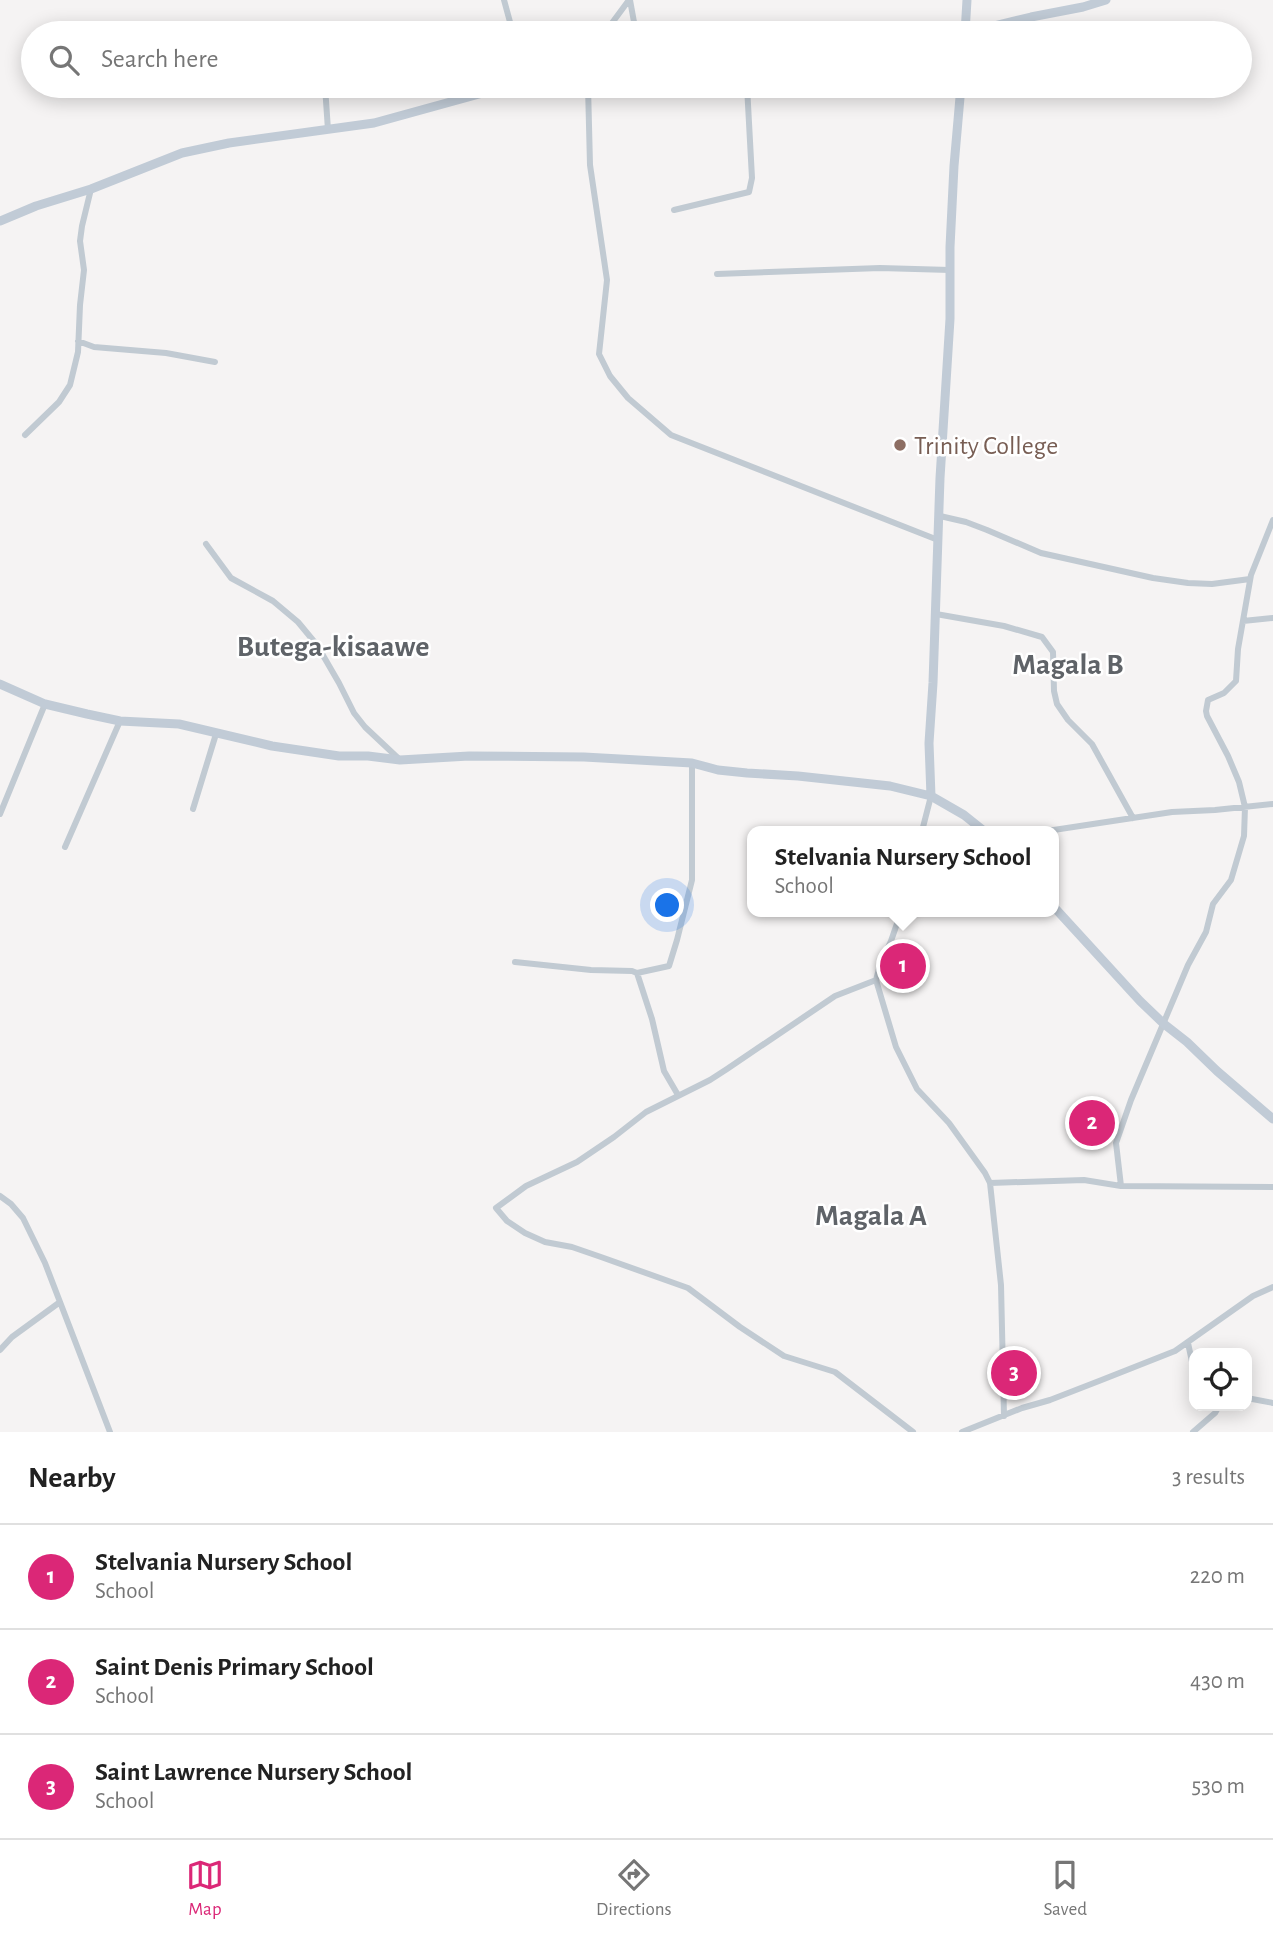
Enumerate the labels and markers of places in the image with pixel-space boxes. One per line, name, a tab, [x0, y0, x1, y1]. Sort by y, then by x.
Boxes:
place label: Trinity College	[914, 433, 1058, 459]
marker: Trinity College	[892, 437, 908, 453]
pin: 1	[880, 940, 926, 992]
pin: 2	[1069, 1097, 1115, 1149]
pin: 3	[991, 1347, 1037, 1399]

